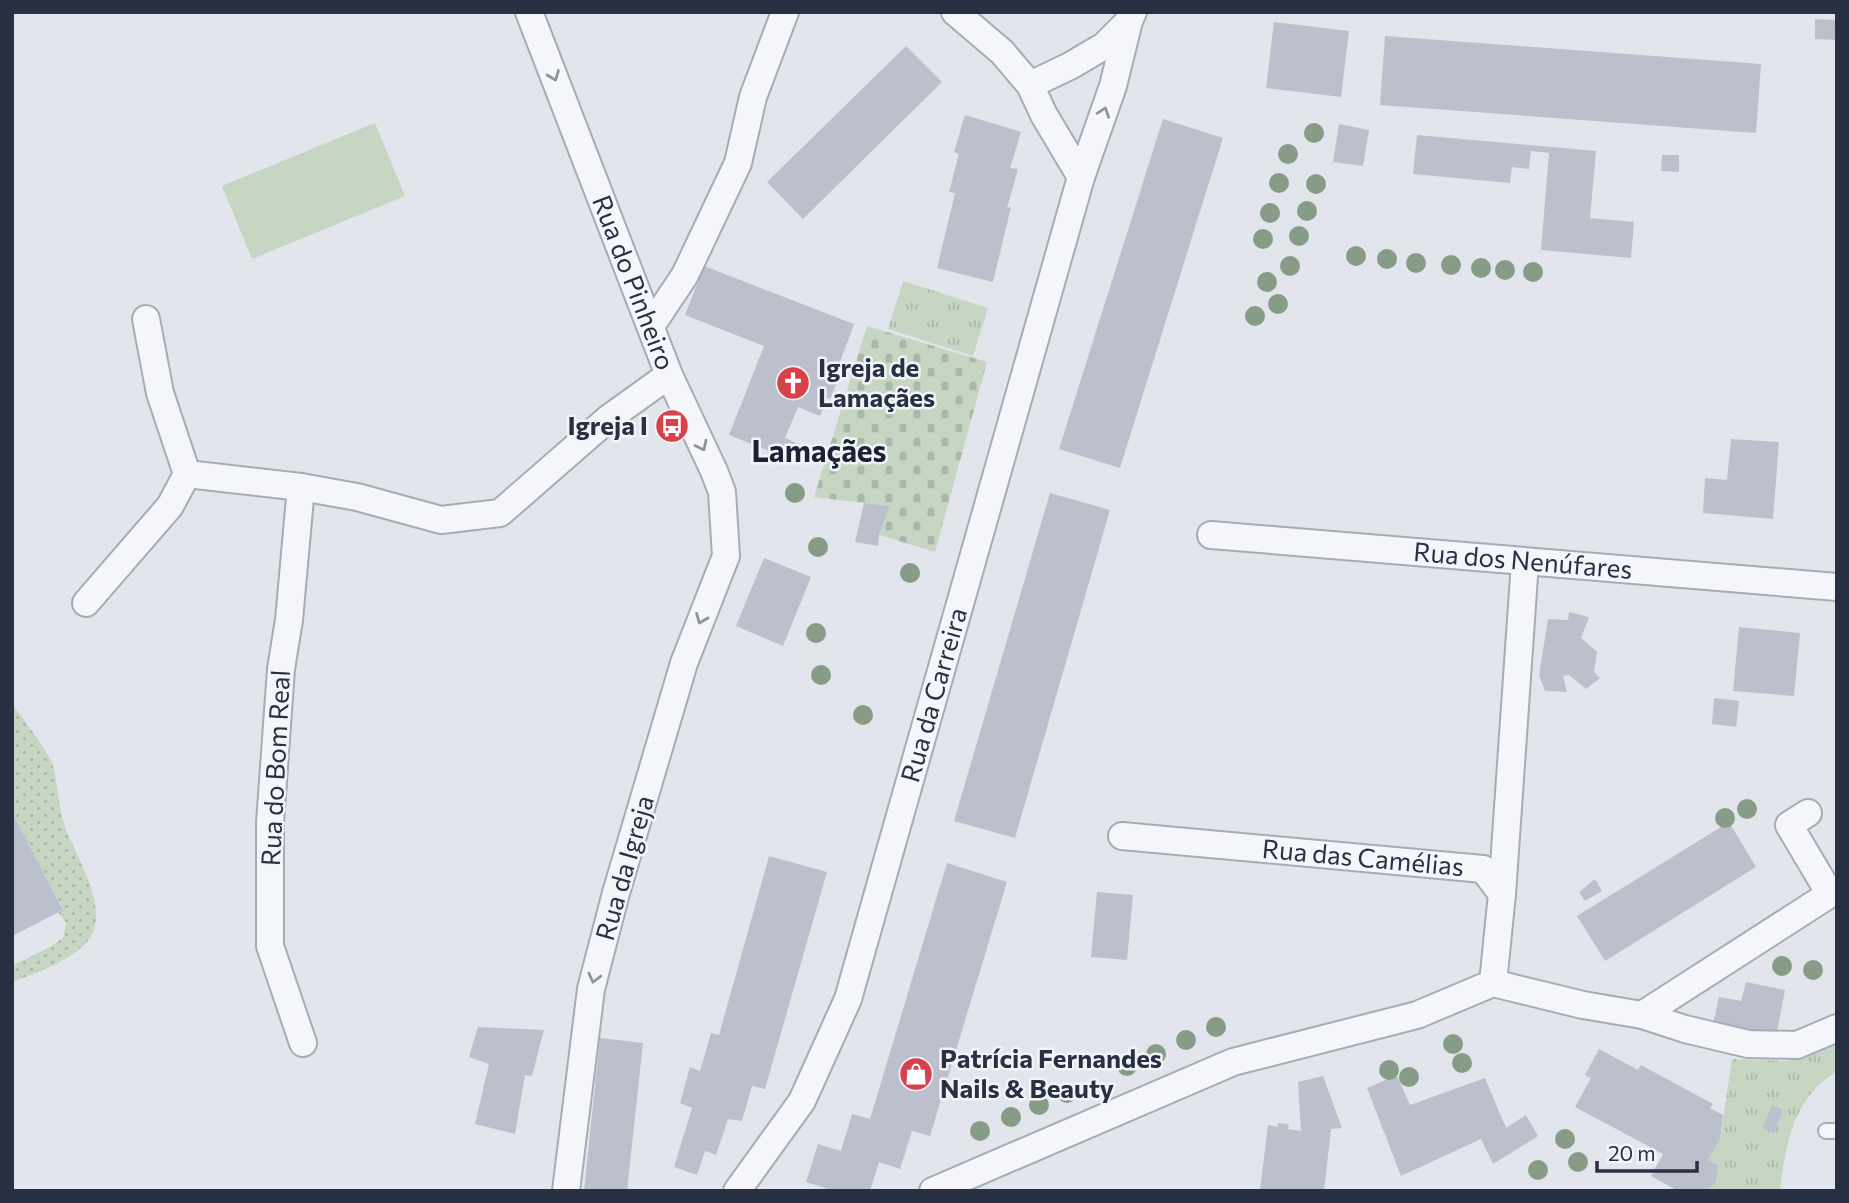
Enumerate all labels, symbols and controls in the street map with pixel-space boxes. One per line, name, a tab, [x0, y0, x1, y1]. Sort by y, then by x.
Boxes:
one-way arrow	[546, 69, 560, 81]
one-way arrow	[1096, 107, 1110, 119]
street label: Rua do Pinheiro	[587, 190, 682, 374]
place label: Igreja de Lamaçães	[818, 351, 935, 412]
church icon: Igreja de Lamaçães	[774, 364, 812, 402]
bus stop icon: Igreja I	[653, 407, 691, 445]
place label: Igreja I	[567, 409, 648, 440]
district label: Lamaçães	[751, 431, 887, 469]
one-way arrow	[694, 439, 708, 451]
street label: Rua dos Nenúfares	[1412, 535, 1634, 584]
street label: Rua da Carreira	[893, 604, 972, 785]
one-way arrow	[696, 613, 710, 625]
street label: Rua do Bom Real	[254, 669, 295, 867]
street label: Rua da Igreja	[588, 792, 659, 944]
street label: Rua das Camélias	[1261, 832, 1465, 881]
one-way arrow	[588, 972, 602, 984]
place label: Patrícia Fernandes Nails & Beauty	[940, 1042, 1162, 1103]
shop icon: Patrícia Fernandes Nails & Beauty	[897, 1055, 935, 1093]
scale bar	[1597, 1130, 1697, 1174]
text: 20 m	[1608, 1140, 1656, 1165]

